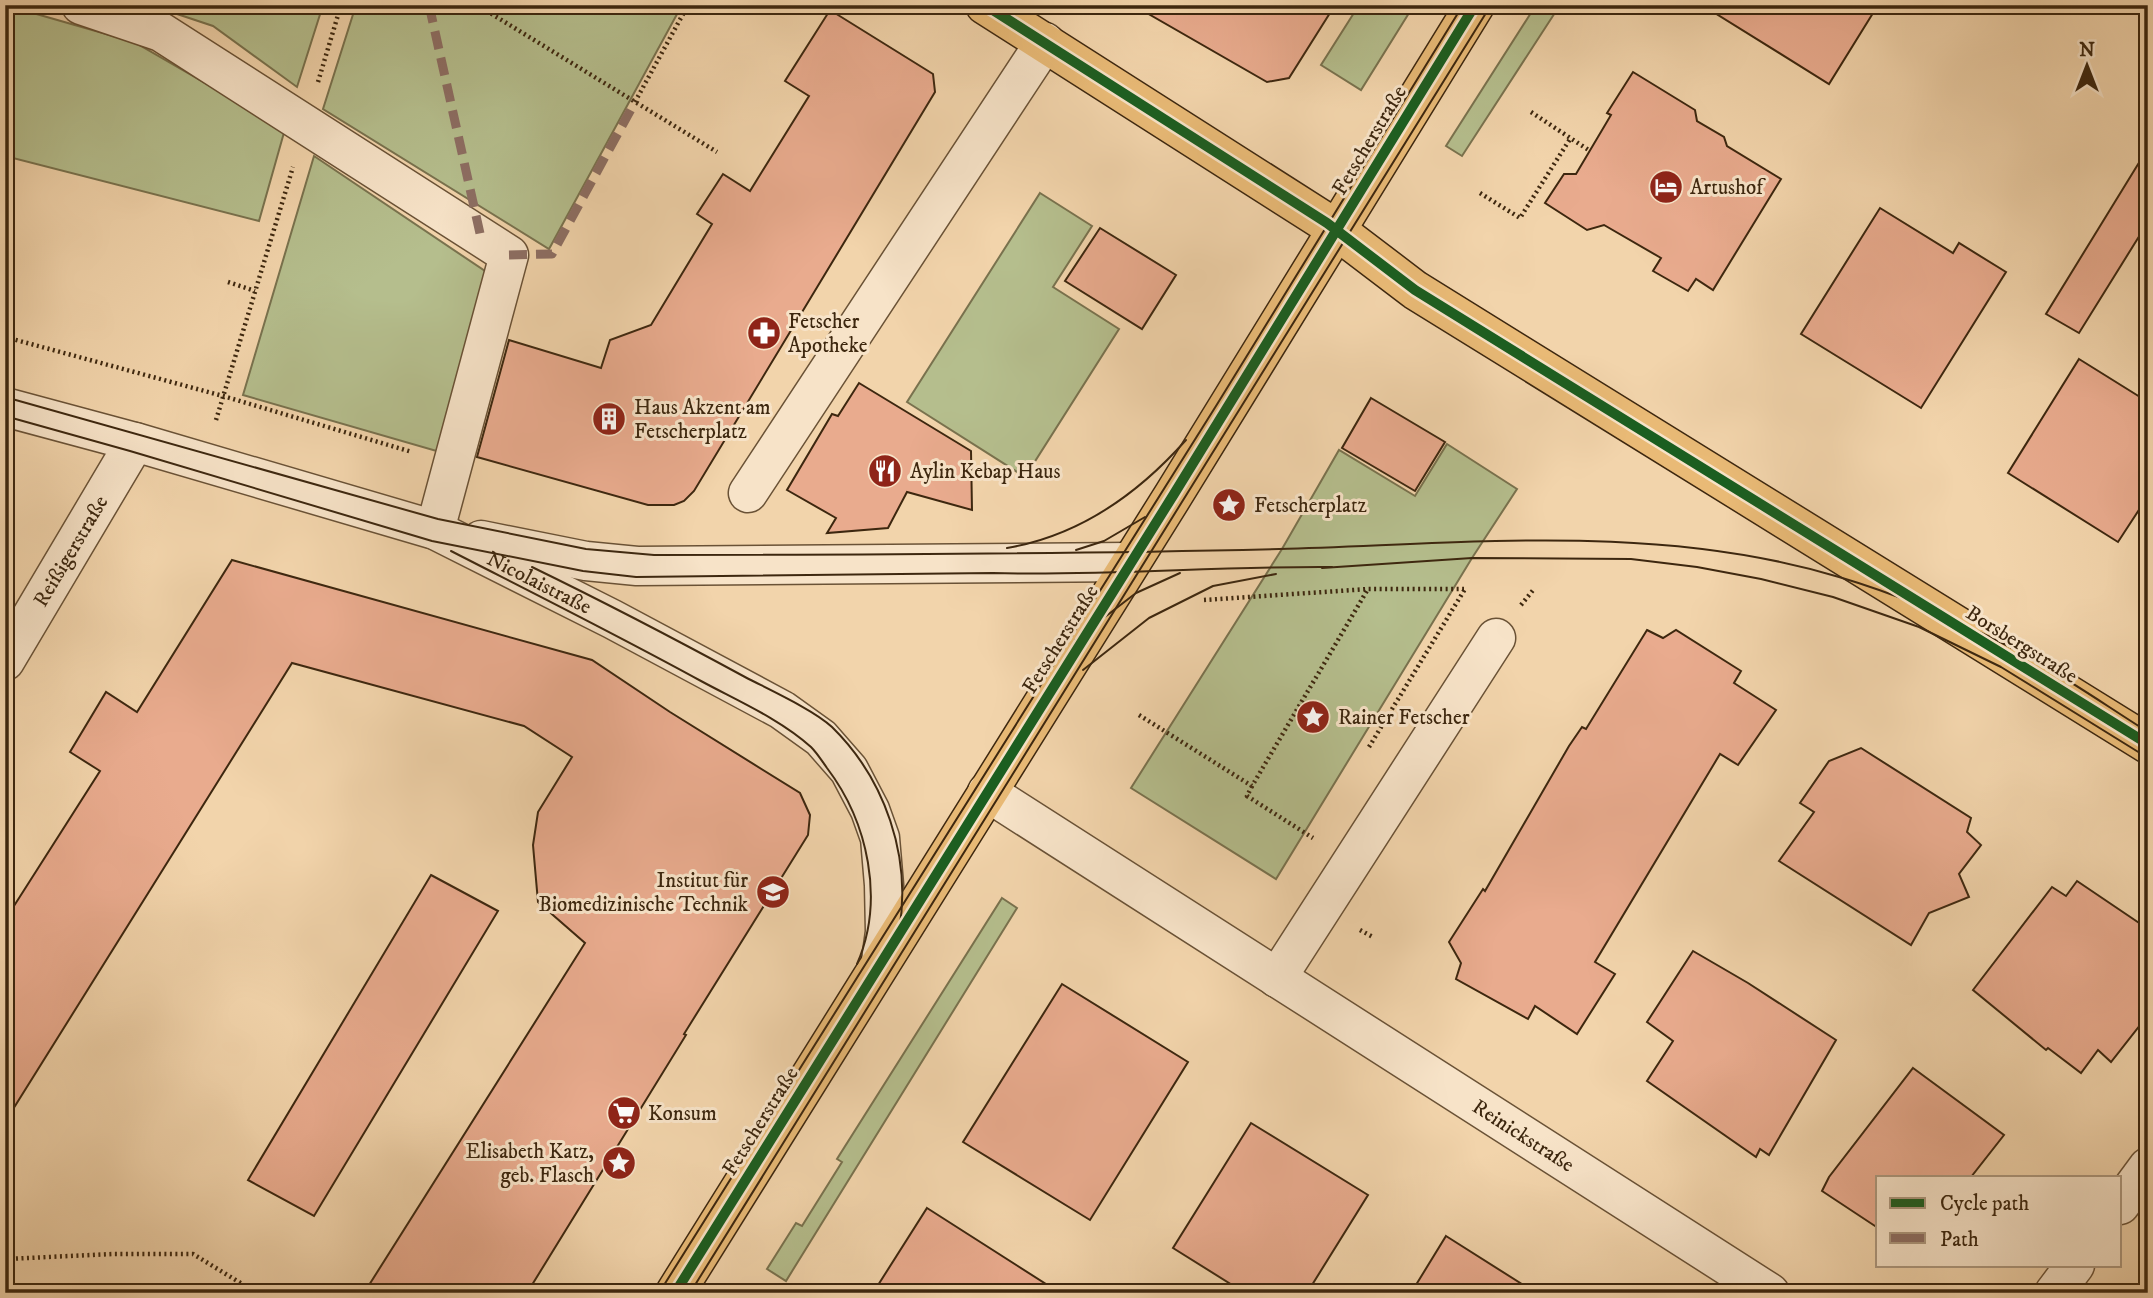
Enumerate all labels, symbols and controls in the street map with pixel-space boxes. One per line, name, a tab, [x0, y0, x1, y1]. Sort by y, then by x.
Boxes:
north arrow	[2052, 32, 2122, 102]
text: N	[2079, 39, 2095, 62]
street label: Fetscherstraße	[1327, 81, 1413, 200]
hotel icon: Artushof	[1647, 168, 1685, 206]
place label: Artushof	[1690, 175, 1766, 201]
place label: Fetscher Apotheke	[788, 309, 868, 359]
pharmacy icon: Fetscher Apotheke	[745, 314, 783, 352]
place label: Haus Akzent am Fetscherplatz	[634, 395, 771, 445]
building icon: Haus Akzent am Fetscherplatz	[590, 400, 628, 438]
restaurant icon: Aylin Kebap Haus	[866, 452, 904, 490]
place label: Aylin Kebap Haus	[910, 459, 1060, 485]
place icon: Fetscherplatz	[1210, 486, 1248, 524]
street label: Reißigerstraße	[28, 491, 114, 612]
place label: Fetscherplatz	[1254, 493, 1367, 519]
street label: Nicolaistraße	[482, 546, 596, 621]
street label: Fetscherstraße	[1017, 580, 1105, 699]
street label: Borsbergstraße	[1961, 600, 2082, 690]
place icon: Rainer Fetscher	[1294, 698, 1332, 736]
place label: Rainer Fetscher	[1338, 705, 1470, 731]
place label: Institut für Biomedizinische Technik	[538, 868, 749, 918]
school or university icon: Institut für Biomedizinische Technik	[754, 873, 792, 911]
street label: Fetscherstraße	[717, 1062, 805, 1181]
supermarket icon: Konsum	[605, 1094, 643, 1132]
street label: Reinickstraße	[1467, 1094, 1579, 1178]
place label: Konsum	[648, 1101, 717, 1127]
place label: Elisabeth Katz, geb. Flasch	[466, 1139, 594, 1189]
place icon: Elisabeth Katz, geb. Flasch	[600, 1144, 638, 1182]
legend	[1876, 1176, 2122, 1266]
text: Cycle path	[1940, 1191, 2029, 1217]
text: Path	[1940, 1227, 1979, 1253]

